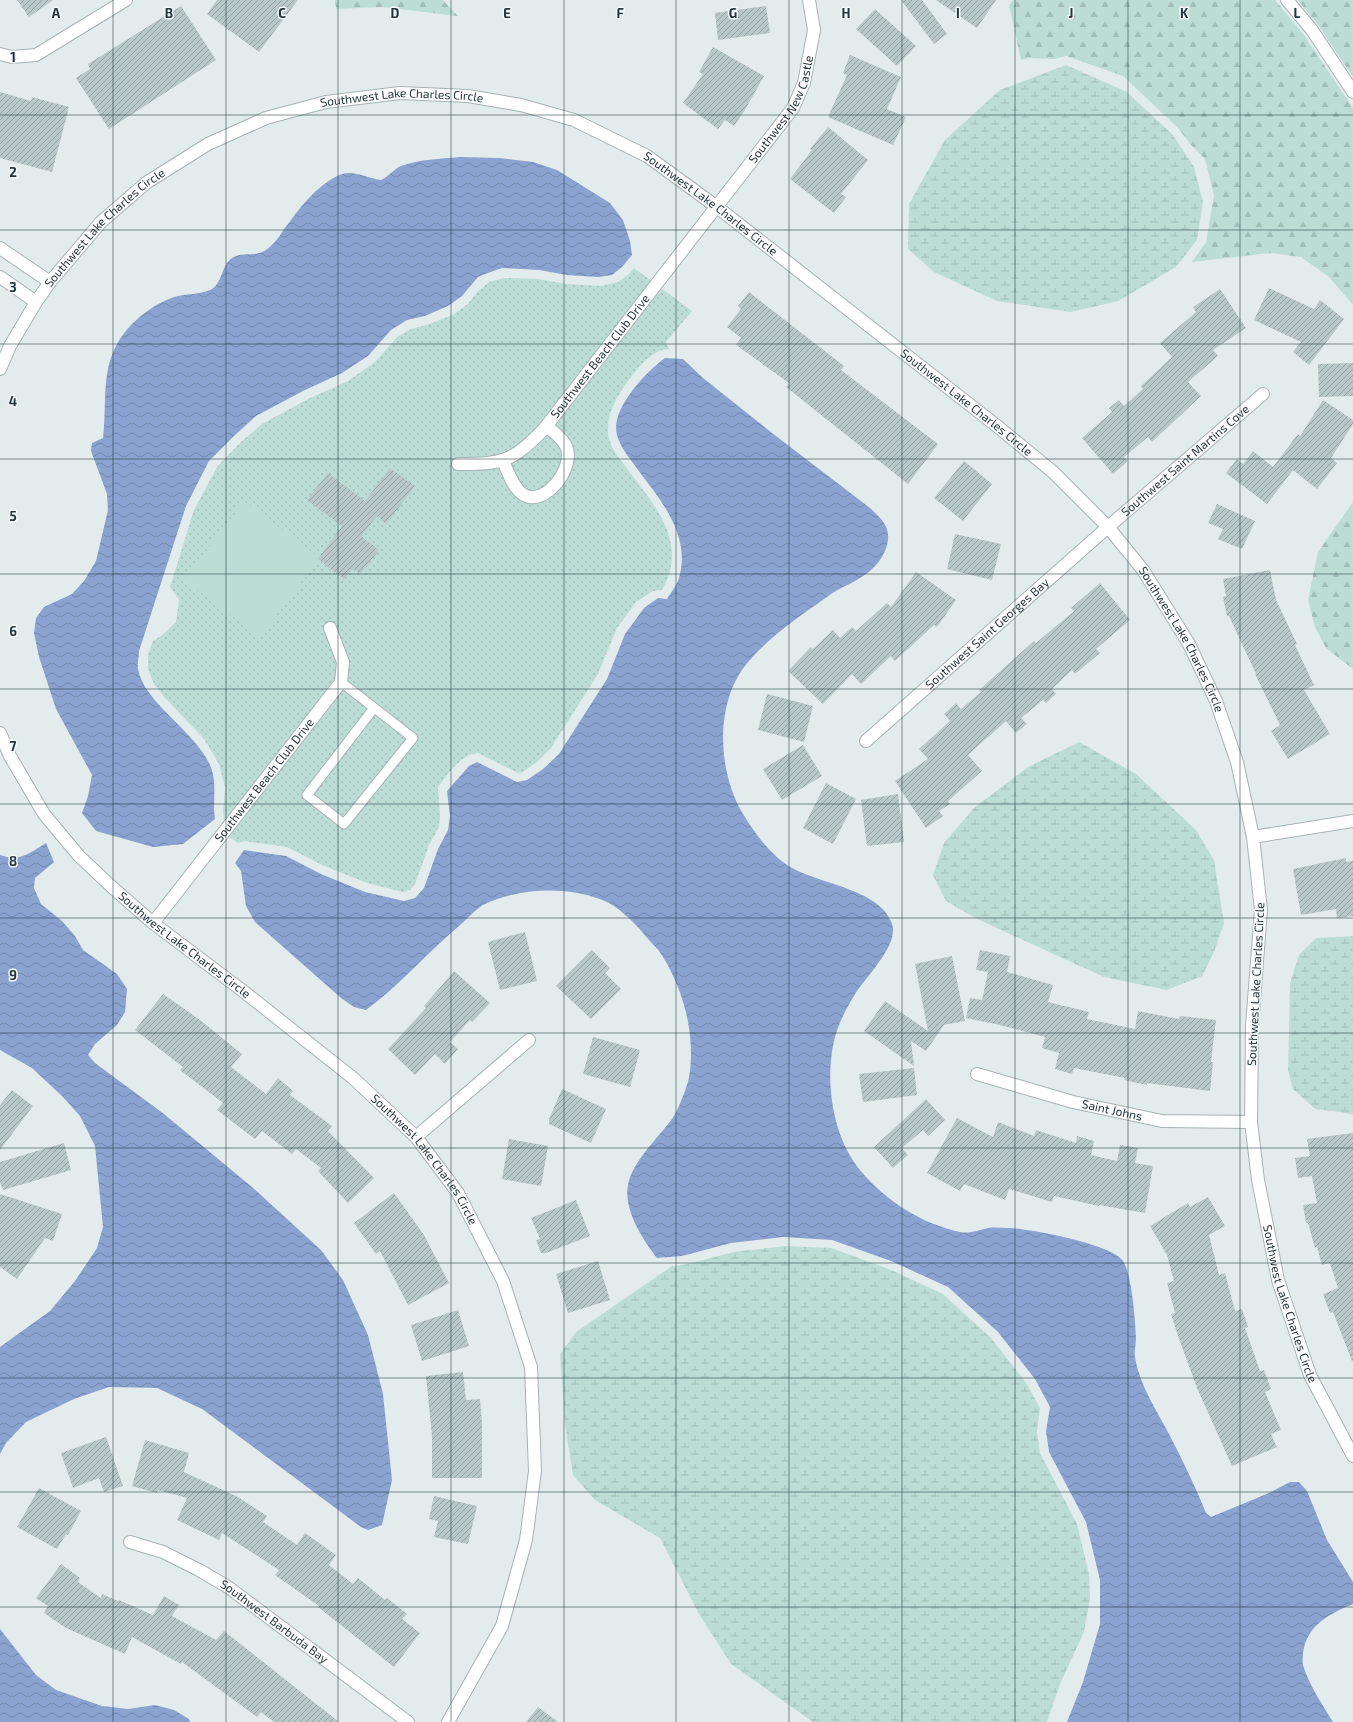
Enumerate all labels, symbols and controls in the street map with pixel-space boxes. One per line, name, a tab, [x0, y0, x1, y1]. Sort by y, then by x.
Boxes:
text: A	[52, 5, 61, 21]
text: B	[165, 5, 173, 21]
text: C	[278, 5, 286, 21]
text: D	[391, 5, 400, 21]
text: E	[503, 5, 511, 21]
text: F	[616, 5, 624, 21]
text: G	[729, 5, 737, 21]
text: H	[842, 5, 851, 21]
text: I	[956, 5, 960, 21]
text: J	[1069, 5, 1073, 21]
text: K	[1180, 5, 1189, 21]
text: L	[1294, 5, 1301, 21]
text: 1	[10, 49, 16, 65]
street label: Southwest New Castle	[745, 54, 815, 165]
street label: Southwest Lake Charles Circle	[318, 85, 485, 109]
street label: Southwest Lake Charles Circle	[641, 148, 781, 258]
text: 2	[9, 164, 17, 180]
street label: Southwest Lake Charles Circle	[41, 165, 167, 289]
text: 3	[9, 279, 17, 295]
street label: Southwest Beach Club Drive	[547, 291, 652, 421]
street label: Southwest Lake Charles Circle	[898, 345, 1035, 458]
text: 4	[9, 393, 17, 409]
street label: Southwest Saint Martins Cove	[1118, 401, 1251, 519]
text: 5	[9, 508, 17, 524]
street label: Southwest Lake Charles Circle	[1137, 564, 1227, 714]
street label: Southwest Saint Georges Bay	[922, 574, 1052, 691]
text: 6	[9, 623, 17, 639]
street label: Southwest Beach Club Drive	[211, 715, 316, 844]
text: 7	[10, 738, 17, 754]
text: 8	[9, 853, 17, 869]
street label: Southwest Lake Charles Circle	[116, 888, 254, 1000]
street label: Southwest Lake Charles Circle	[1244, 902, 1266, 1066]
text: 9	[9, 967, 17, 983]
street label: Southwest Lake Charles Circle	[369, 1091, 481, 1227]
street label: Saint Johns	[1081, 1096, 1144, 1123]
street label: Southwest Lake Charles Circle	[1261, 1224, 1321, 1385]
street label: Southwest Barbuda Bay	[218, 1576, 332, 1666]

